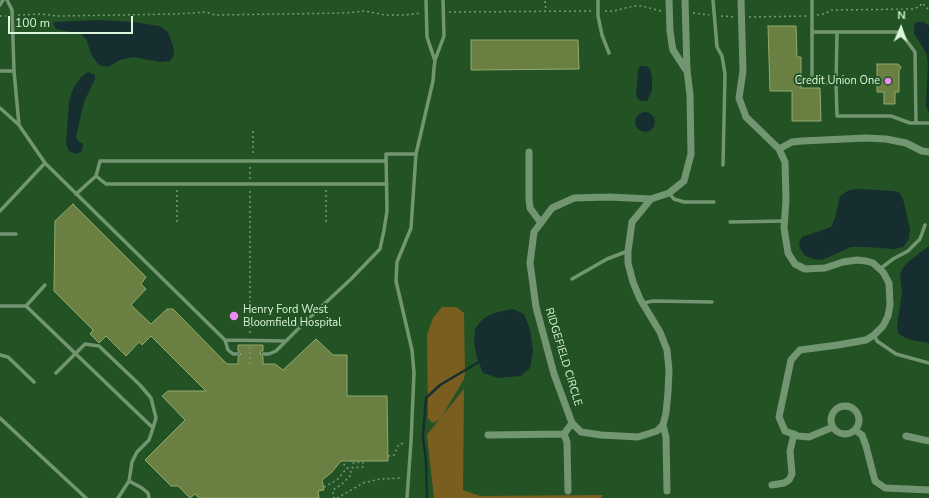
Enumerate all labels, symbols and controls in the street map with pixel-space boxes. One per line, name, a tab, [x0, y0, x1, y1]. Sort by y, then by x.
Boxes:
scale bar	[10, 8, 135, 34]
north arrow	[881, 8, 921, 48]
text: N	[897, 8, 906, 23]
text: 100 m	[15, 15, 50, 31]
place label: Credit Union One	[795, 74, 880, 88]
marker: Credit Union One	[883, 76, 893, 86]
place label: Henry Ford West Bloomfield Hospital	[243, 303, 341, 329]
street label: RIDGEFIELD CIRCLE	[542, 306, 584, 408]
marker: Henry Ford West Bloomfield Hospital	[228, 310, 240, 322]

